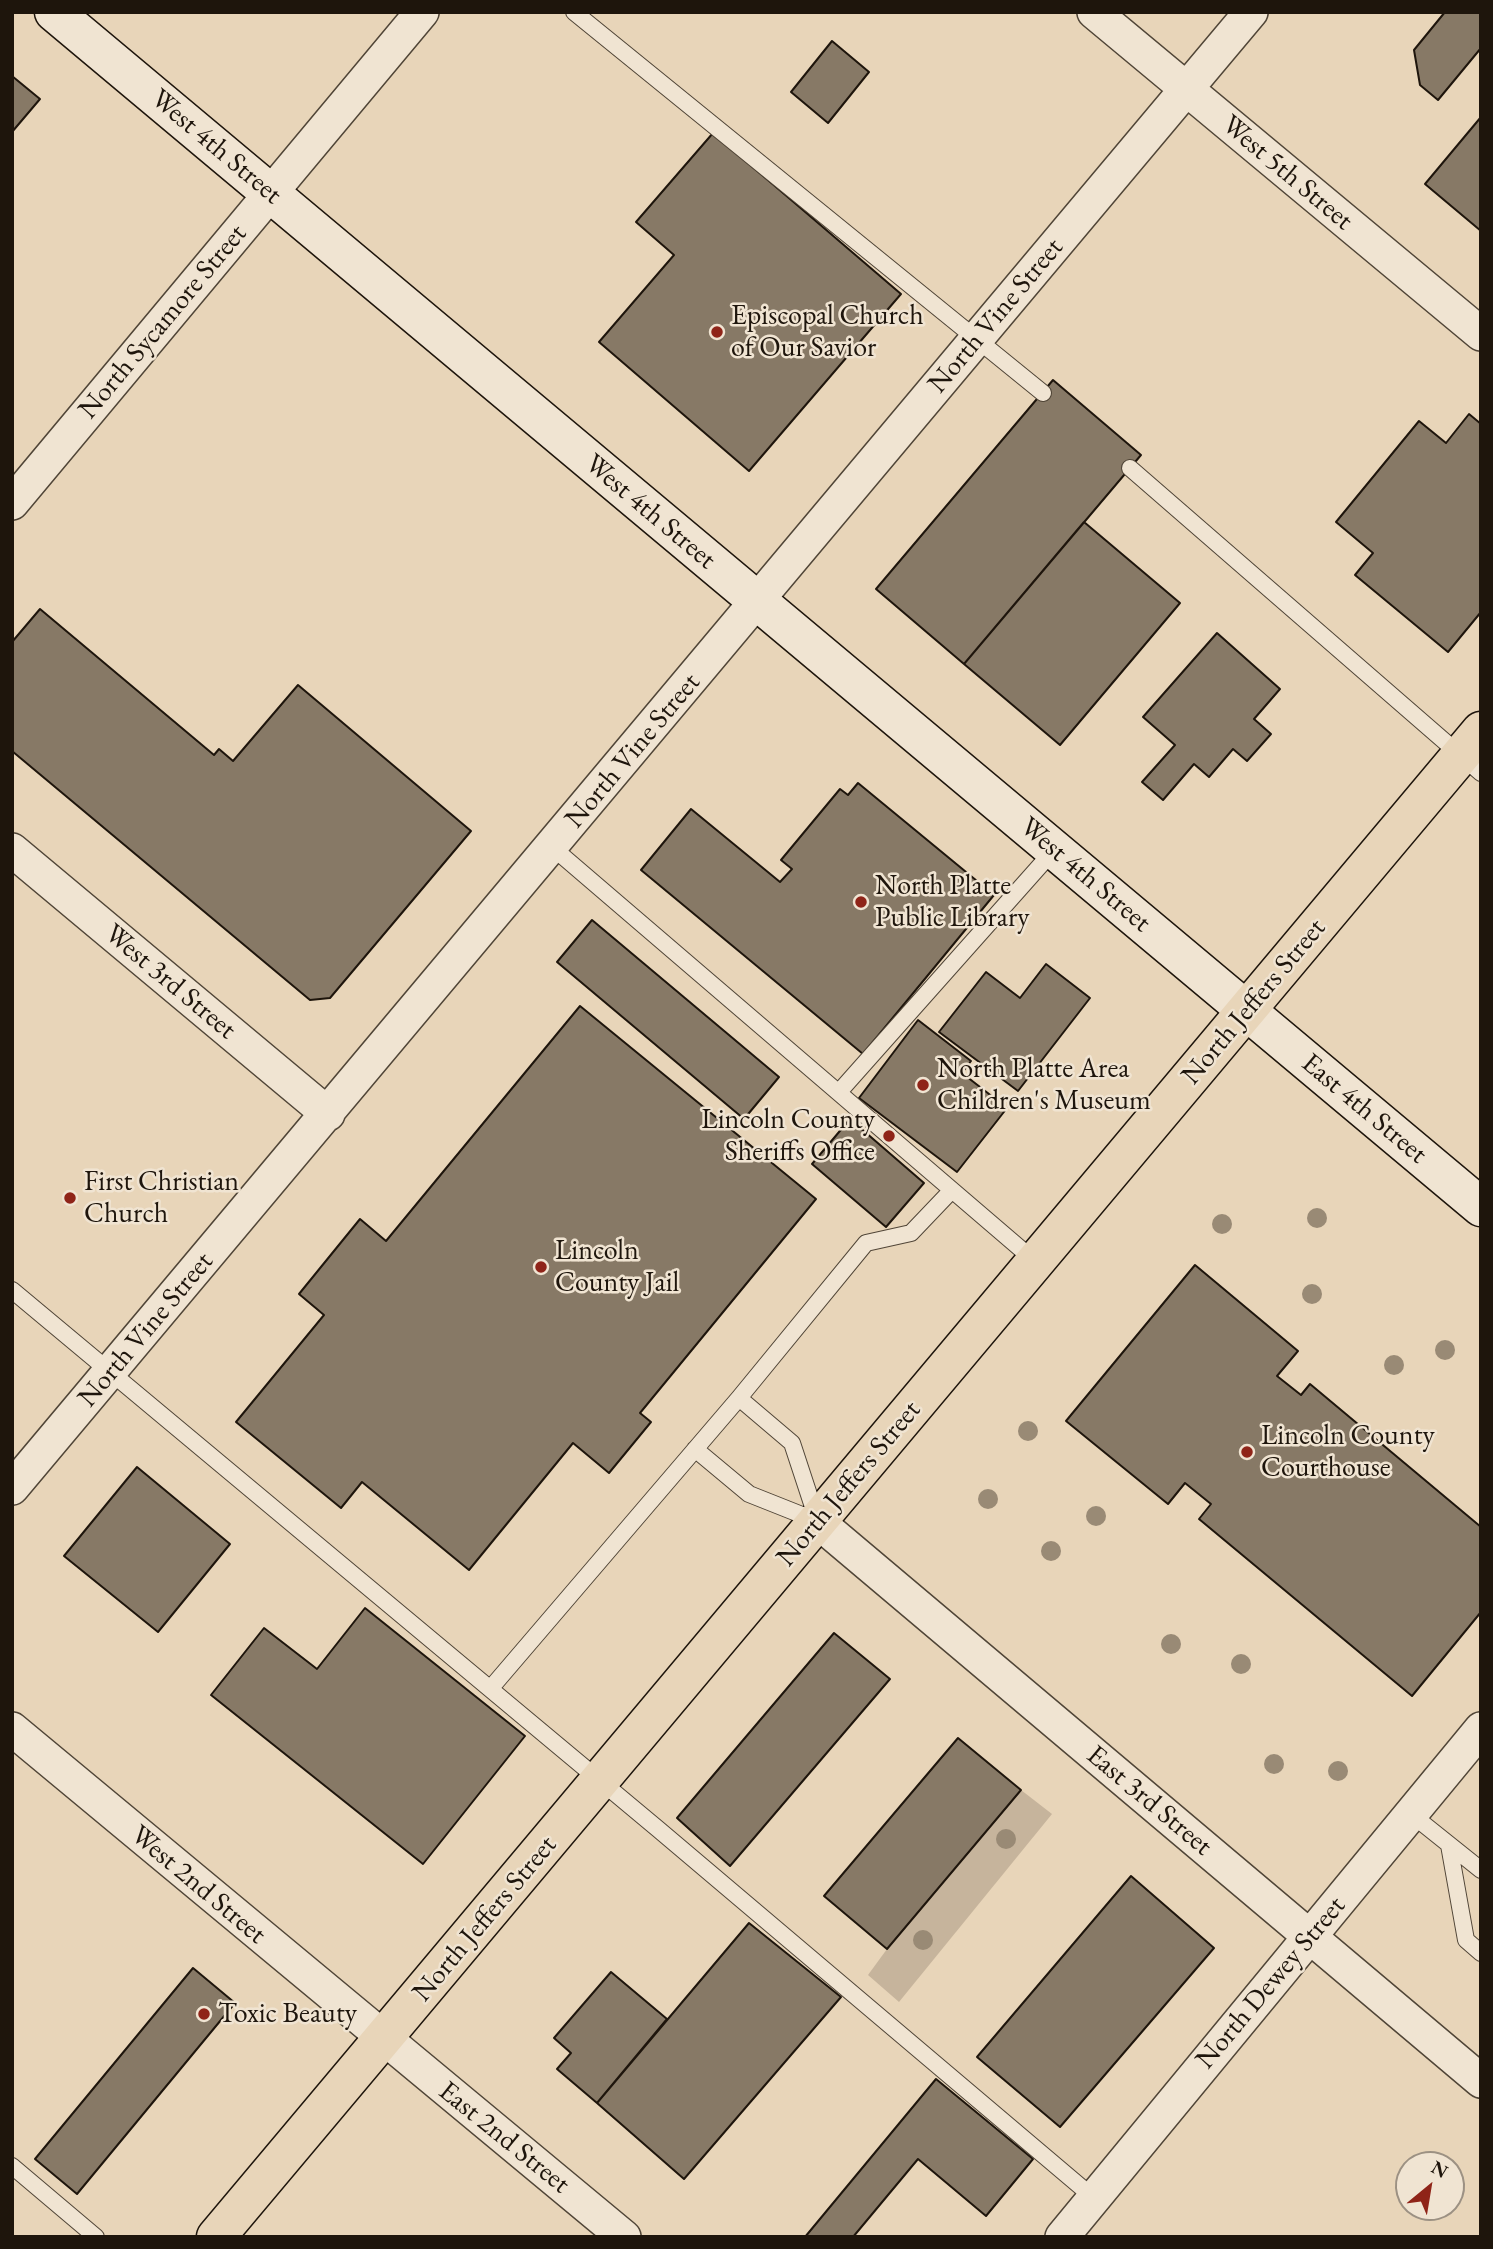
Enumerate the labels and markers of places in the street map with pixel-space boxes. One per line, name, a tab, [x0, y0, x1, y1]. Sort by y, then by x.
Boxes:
place label: Episcopal Church of Our Savior	[731, 299, 924, 365]
marker: Episcopal Church of Our Savior	[709, 324, 725, 340]
place label: North Platte Public Library	[875, 869, 1030, 935]
marker: North Platte Public Library	[853, 894, 869, 910]
place label: North Platte Area Children's Museum	[937, 1052, 1151, 1118]
marker: North Platte Area Children's Museum	[915, 1077, 931, 1093]
place label: Lincoln County Sheriffs Office	[701, 1103, 875, 1169]
marker: Lincoln County Sheriffs Office	[881, 1128, 897, 1144]
place label: First Christian Church	[84, 1165, 239, 1231]
marker: First Christian Church	[62, 1190, 78, 1206]
place label: Lincoln County Jail	[555, 1234, 679, 1300]
marker: Lincoln County Jail	[533, 1259, 549, 1275]
place label: Lincoln County Courthouse	[1261, 1419, 1435, 1485]
marker: Lincoln County Courthouse	[1239, 1444, 1255, 1460]
place label: Toxic Beauty	[218, 1997, 357, 2031]
marker: Toxic Beauty	[196, 2006, 212, 2022]

